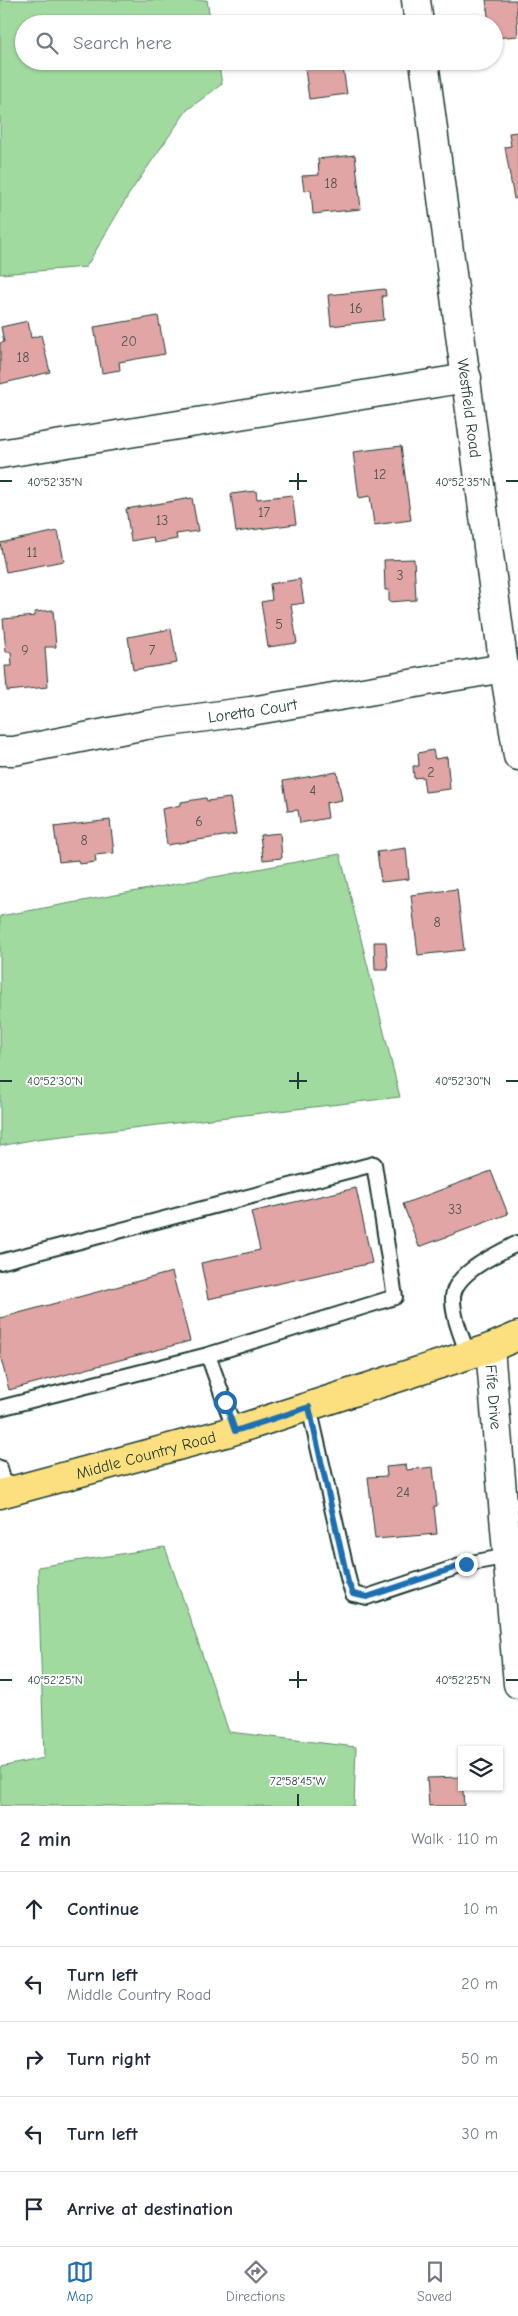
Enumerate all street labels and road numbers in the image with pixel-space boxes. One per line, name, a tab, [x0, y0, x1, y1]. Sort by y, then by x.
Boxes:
street label: Westfield Road	[453, 357, 484, 459]
street label: Loretta Court	[207, 695, 299, 727]
street label: Fife Drive	[481, 1364, 505, 1430]
street label: Middle Country Road	[74, 1428, 218, 1483]

